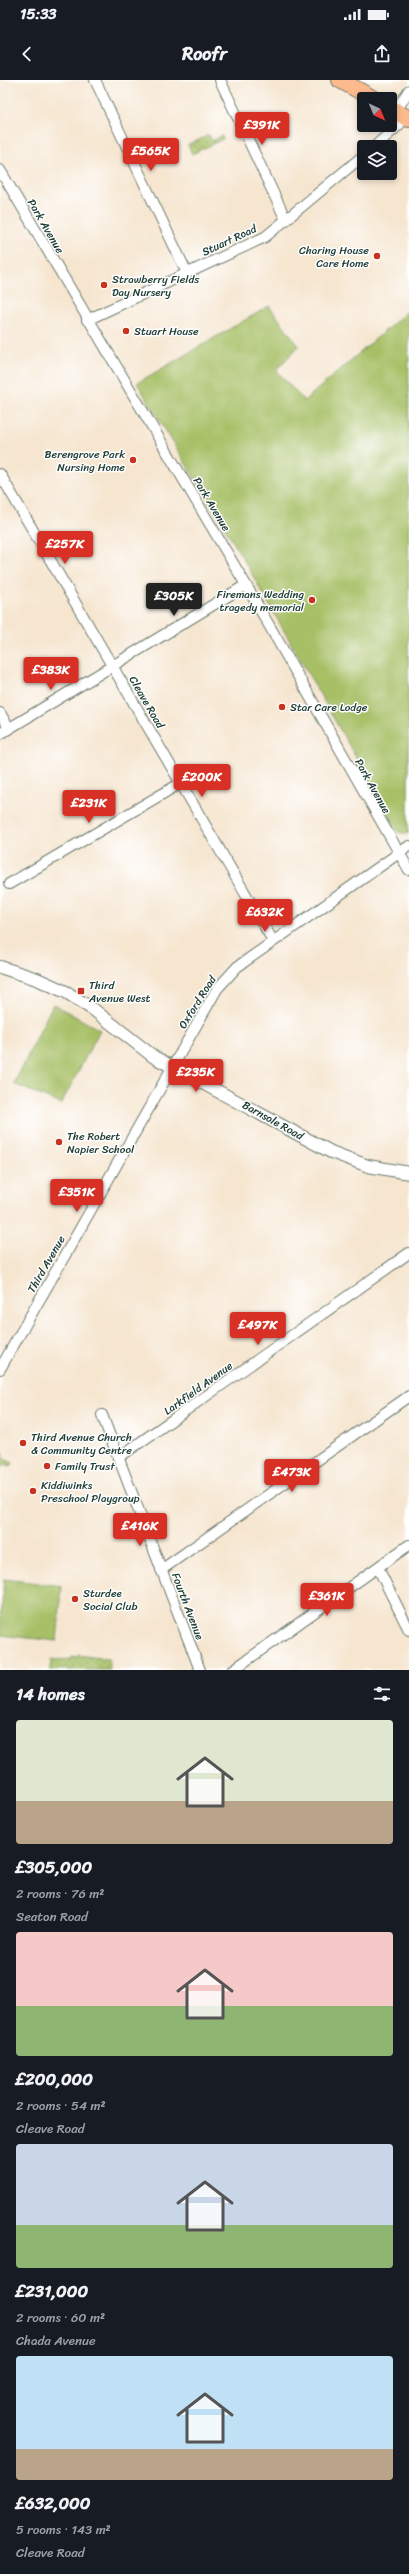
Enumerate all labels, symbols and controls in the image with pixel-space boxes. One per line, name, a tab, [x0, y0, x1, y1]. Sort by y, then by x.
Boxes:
text: 15:33	[20, 1, 57, 27]
text: Roofr	[182, 38, 227, 70]
icon: back	[16, 43, 38, 65]
icon: share	[371, 43, 393, 65]
north arrow	[357, 92, 397, 132]
map controls	[357, 92, 397, 180]
pin: £391K	[234, 112, 290, 146]
text: £391K	[244, 113, 280, 136]
pin: £565K	[123, 138, 179, 172]
text: £565K	[132, 139, 170, 162]
button: layers	[357, 140, 397, 180]
street label: Park Avenue	[22, 195, 69, 258]
street label: Stuart Road	[199, 219, 261, 261]
place label: Charing House Care Home	[299, 241, 369, 273]
marker: Charing House Care Home	[372, 251, 382, 261]
place label: Strawberry Fields Day Nursery	[112, 270, 200, 302]
marker: Strawberry Fields Day Nursery	[99, 280, 109, 290]
place label: Stuart House	[134, 322, 199, 341]
marker: Stuart House	[121, 326, 131, 336]
place label: Berengrove Park Nursing Home	[45, 445, 125, 477]
marker: Berengrove Park Nursing Home	[128, 455, 138, 465]
street label: Park Avenue	[188, 473, 236, 536]
pin: £257K	[37, 531, 93, 565]
text: £257K	[46, 532, 84, 555]
pin: £305K	[146, 583, 202, 617]
text: £305K	[155, 584, 193, 607]
place label: Firemans Wedding tragedy memorial	[217, 585, 305, 617]
marker: Firemans Wedding tragedy memorial	[307, 595, 317, 605]
pin: £383K	[23, 657, 79, 691]
text: £383K	[33, 658, 69, 681]
street label: Cleave Road	[124, 672, 170, 733]
place label: Star Care Lodge	[290, 698, 368, 717]
marker: Star Care Lodge	[277, 702, 287, 712]
street label: Park Avenue	[349, 755, 396, 818]
pin: £200K	[174, 764, 230, 798]
text: £200K	[183, 765, 221, 788]
pin: £231K	[61, 790, 117, 824]
text: £231K	[71, 791, 107, 814]
pin: £632K	[237, 899, 293, 933]
text: £632K	[247, 900, 283, 923]
street label: Oxford Road	[174, 971, 222, 1033]
place label: Third Avenue West	[88, 976, 151, 1008]
marker: Third Avenue West	[76, 986, 86, 996]
pin: £235K	[168, 1059, 224, 1093]
text: £235K	[177, 1060, 215, 1083]
street label: Barnsole Road	[238, 1096, 308, 1146]
place label: The Robert Napier School	[67, 1127, 135, 1159]
marker: The Robert Napier School	[54, 1137, 64, 1147]
pin: £351K	[49, 1179, 105, 1213]
text: £351K	[59, 1180, 95, 1203]
street label: Third Avenue	[22, 1232, 71, 1297]
pin: £497K	[230, 1312, 286, 1346]
text: £497K	[239, 1313, 277, 1336]
street label: Larkfield Avenue	[160, 1357, 237, 1420]
place label: Third Avenue Church & Community Centre	[31, 1428, 132, 1460]
marker: Third Avenue Church & Community Centre	[18, 1438, 28, 1448]
place label: Family Trust	[55, 1457, 115, 1476]
pin: £473K	[264, 1459, 320, 1493]
text: £473K	[273, 1460, 311, 1483]
marker: Family Trust	[42, 1461, 52, 1471]
place label: Kiddiwinks Preschool Playgroup	[41, 1476, 140, 1508]
marker: Kiddiwinks Preschool Playgroup	[28, 1486, 38, 1496]
pin: £416K	[112, 1513, 168, 1547]
text: £416K	[122, 1514, 158, 1537]
street label: Fourth Avenue	[166, 1570, 209, 1643]
pin: £361K	[299, 1583, 355, 1617]
place label: Sturdee Social Club	[83, 1584, 137, 1616]
text: £361K	[310, 1584, 344, 1607]
marker: Sturdee Social Club	[70, 1594, 80, 1604]
text: 14 homes	[16, 1679, 85, 1709]
icon: filters	[371, 1683, 393, 1705]
icon: home	[169, 1746, 241, 1818]
text: £305,000	[16, 1852, 92, 1882]
text: 2 rooms · 76 m²	[16, 1882, 104, 1905]
text: Seaton Road	[16, 1905, 88, 1928]
icon: home	[169, 1958, 241, 2030]
text: £200,000	[16, 2064, 93, 2094]
text: 2 rooms · 54 m²	[16, 2094, 106, 2117]
text: Cleave Road	[16, 2117, 85, 2140]
icon: home	[169, 2170, 241, 2242]
text: £231,000	[16, 2276, 88, 2306]
text: 2 rooms · 60 m²	[16, 2306, 105, 2329]
text: Chada Avenue	[16, 2329, 96, 2352]
icon: home	[169, 2382, 241, 2454]
text: £632,000	[16, 2488, 91, 2518]
text: 5 rooms · 143 m²	[16, 2518, 111, 2541]
text: Cleave Road	[16, 2541, 85, 2564]

